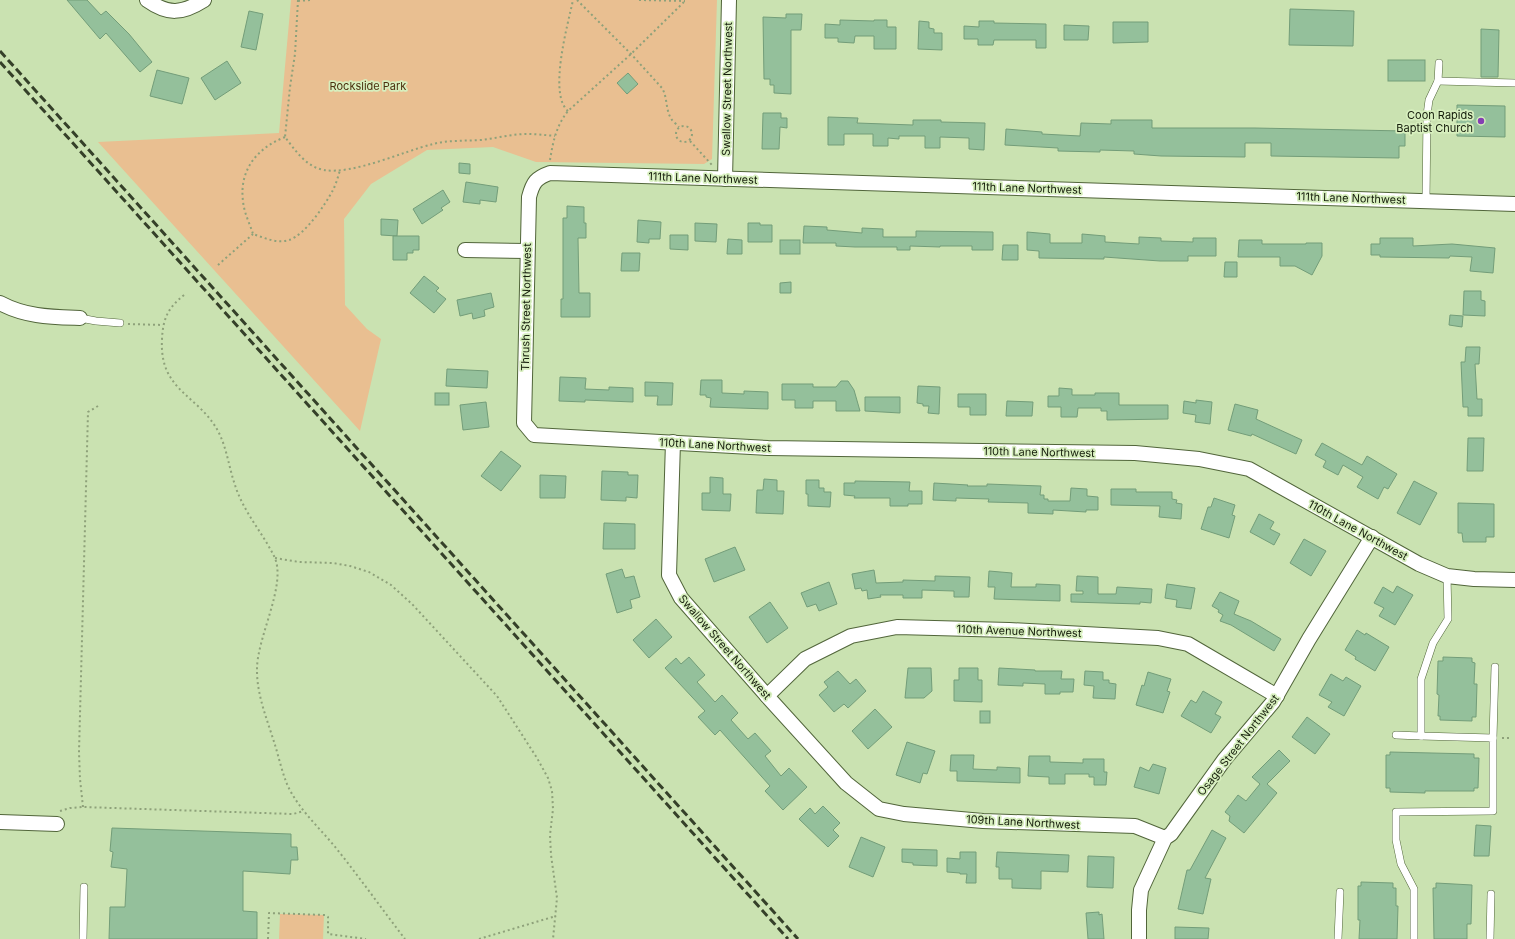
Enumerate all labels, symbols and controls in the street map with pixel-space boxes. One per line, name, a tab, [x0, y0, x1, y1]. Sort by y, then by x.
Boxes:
street label: Swallow Street Northwest	[719, 21, 735, 156]
park label: Rockslide Park	[330, 79, 406, 93]
place label: Coon Rapids Baptist Church	[1396, 108, 1473, 135]
marker: Coon Rapids Baptist Church	[1476, 116, 1486, 126]
street label: 111th Lane Northwest	[648, 169, 758, 187]
street label: 111th Lane Northwest	[972, 179, 1082, 197]
street label: 111th Lane Northwest	[1296, 189, 1406, 207]
street label: Thrush Street Northwest	[518, 243, 534, 371]
street label: 110th Lane Northwest	[659, 435, 771, 455]
street label: 110th Lane Northwest	[983, 444, 1095, 460]
street label: 110th Lane Northwest	[1306, 497, 1411, 563]
street label: Swallow Street Northwest	[676, 592, 775, 702]
street label: 110th Avenue Northwest	[956, 622, 1082, 640]
street label: Osage Street Northwest	[1194, 691, 1282, 798]
street label: 109th Lane Northwest	[966, 812, 1081, 832]

